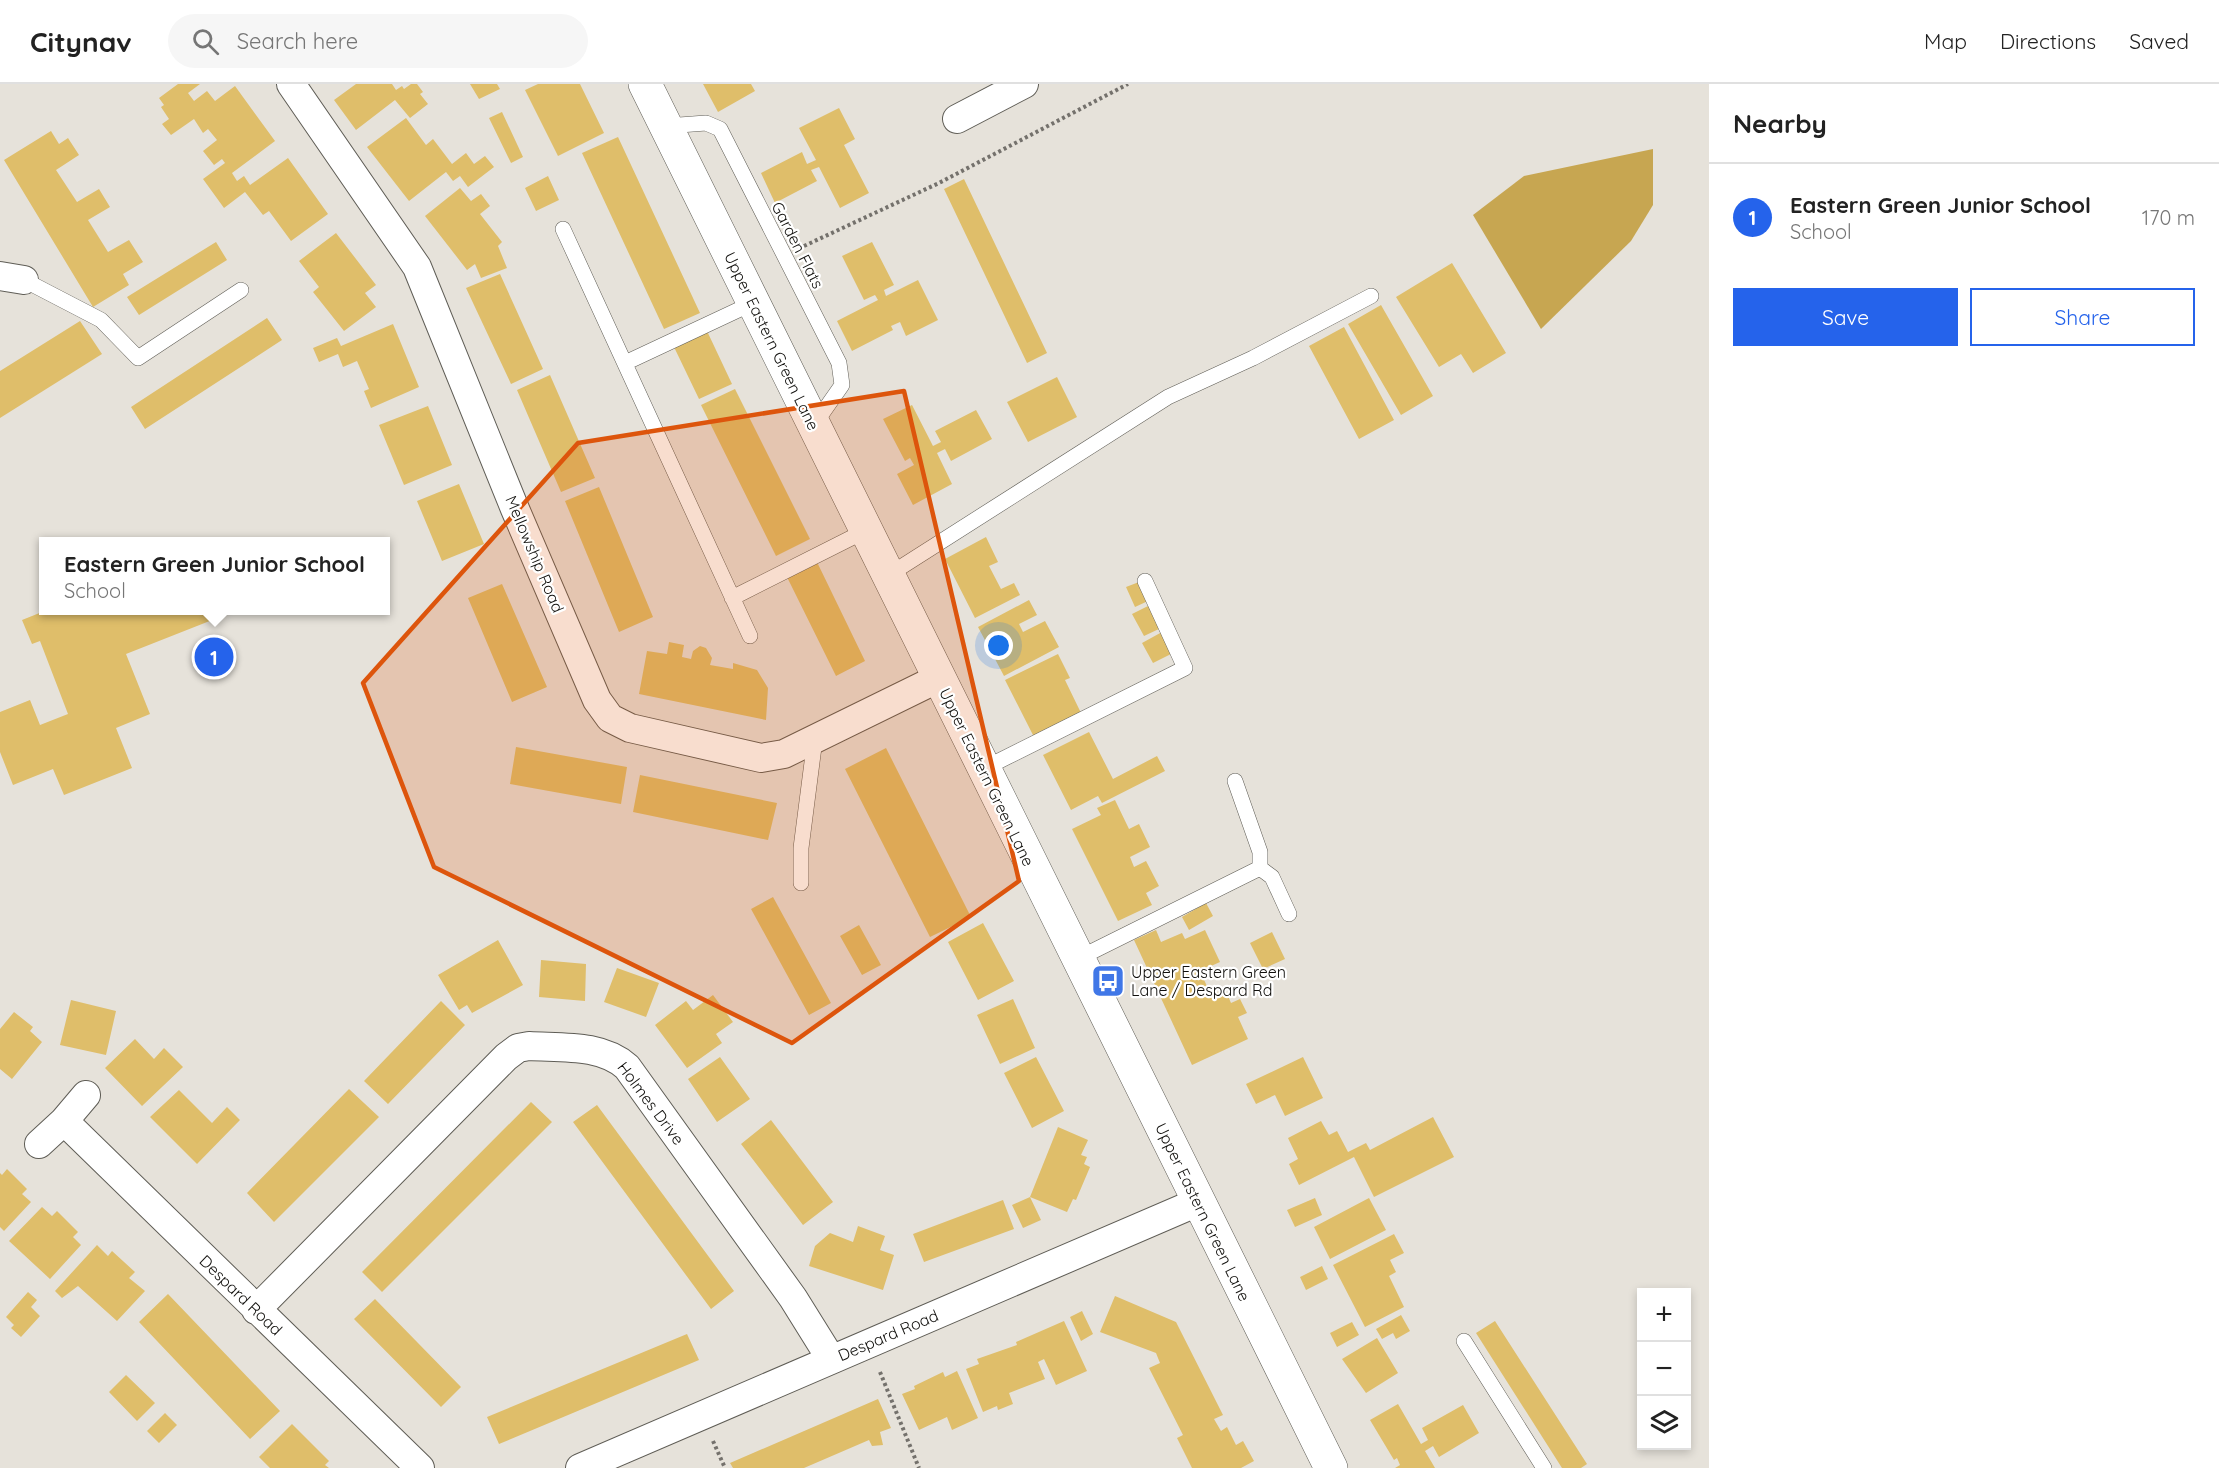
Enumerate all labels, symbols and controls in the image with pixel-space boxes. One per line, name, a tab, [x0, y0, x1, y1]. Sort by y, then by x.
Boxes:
search box	[168, 14, 588, 68]
text: Citynav	[30, 24, 132, 59]
icon: search	[189, 25, 222, 58]
text: Search here	[237, 27, 358, 55]
text: Map	[1924, 28, 1967, 54]
text: Directions	[2000, 28, 2096, 54]
text: Saved	[2129, 28, 2189, 54]
text: Nearby	[1733, 107, 1827, 140]
text: Eastern Green Junior School	[1790, 191, 2091, 219]
street label: Garden Flats	[768, 198, 828, 292]
text: 1	[1749, 205, 1756, 230]
text: 170 m	[2142, 205, 2195, 230]
text: School	[1790, 219, 1852, 244]
street label: Upper Eastern Green Lane	[720, 249, 824, 433]
button: Save	[1733, 288, 1958, 346]
button: Share	[1970, 288, 2195, 346]
street label: Mellowship Road	[501, 493, 569, 615]
popup	[39, 537, 390, 615]
text: Eastern Green Junior School	[64, 550, 365, 578]
text: School	[64, 578, 126, 603]
your location	[984, 631, 1013, 660]
pin: 1	[194, 634, 234, 680]
street label: Upper Eastern Green Lane	[935, 685, 1039, 869]
place label: Upper Eastern Green Lane / Despard Rd	[1131, 962, 1286, 1000]
bus stop icon: Upper Eastern Green Lane / Despard Rd	[1090, 963, 1126, 999]
street label: Holmes Drive	[613, 1057, 689, 1149]
street label: Upper Eastern Green Lane	[1151, 1120, 1255, 1304]
street label: Despard Road	[196, 1251, 286, 1339]
map controls	[1637, 1288, 1691, 1450]
button: +	[1637, 1288, 1691, 1342]
street label: Despard Road	[835, 1305, 941, 1365]
button: −	[1637, 1342, 1691, 1396]
button: layers	[1637, 1396, 1691, 1450]

